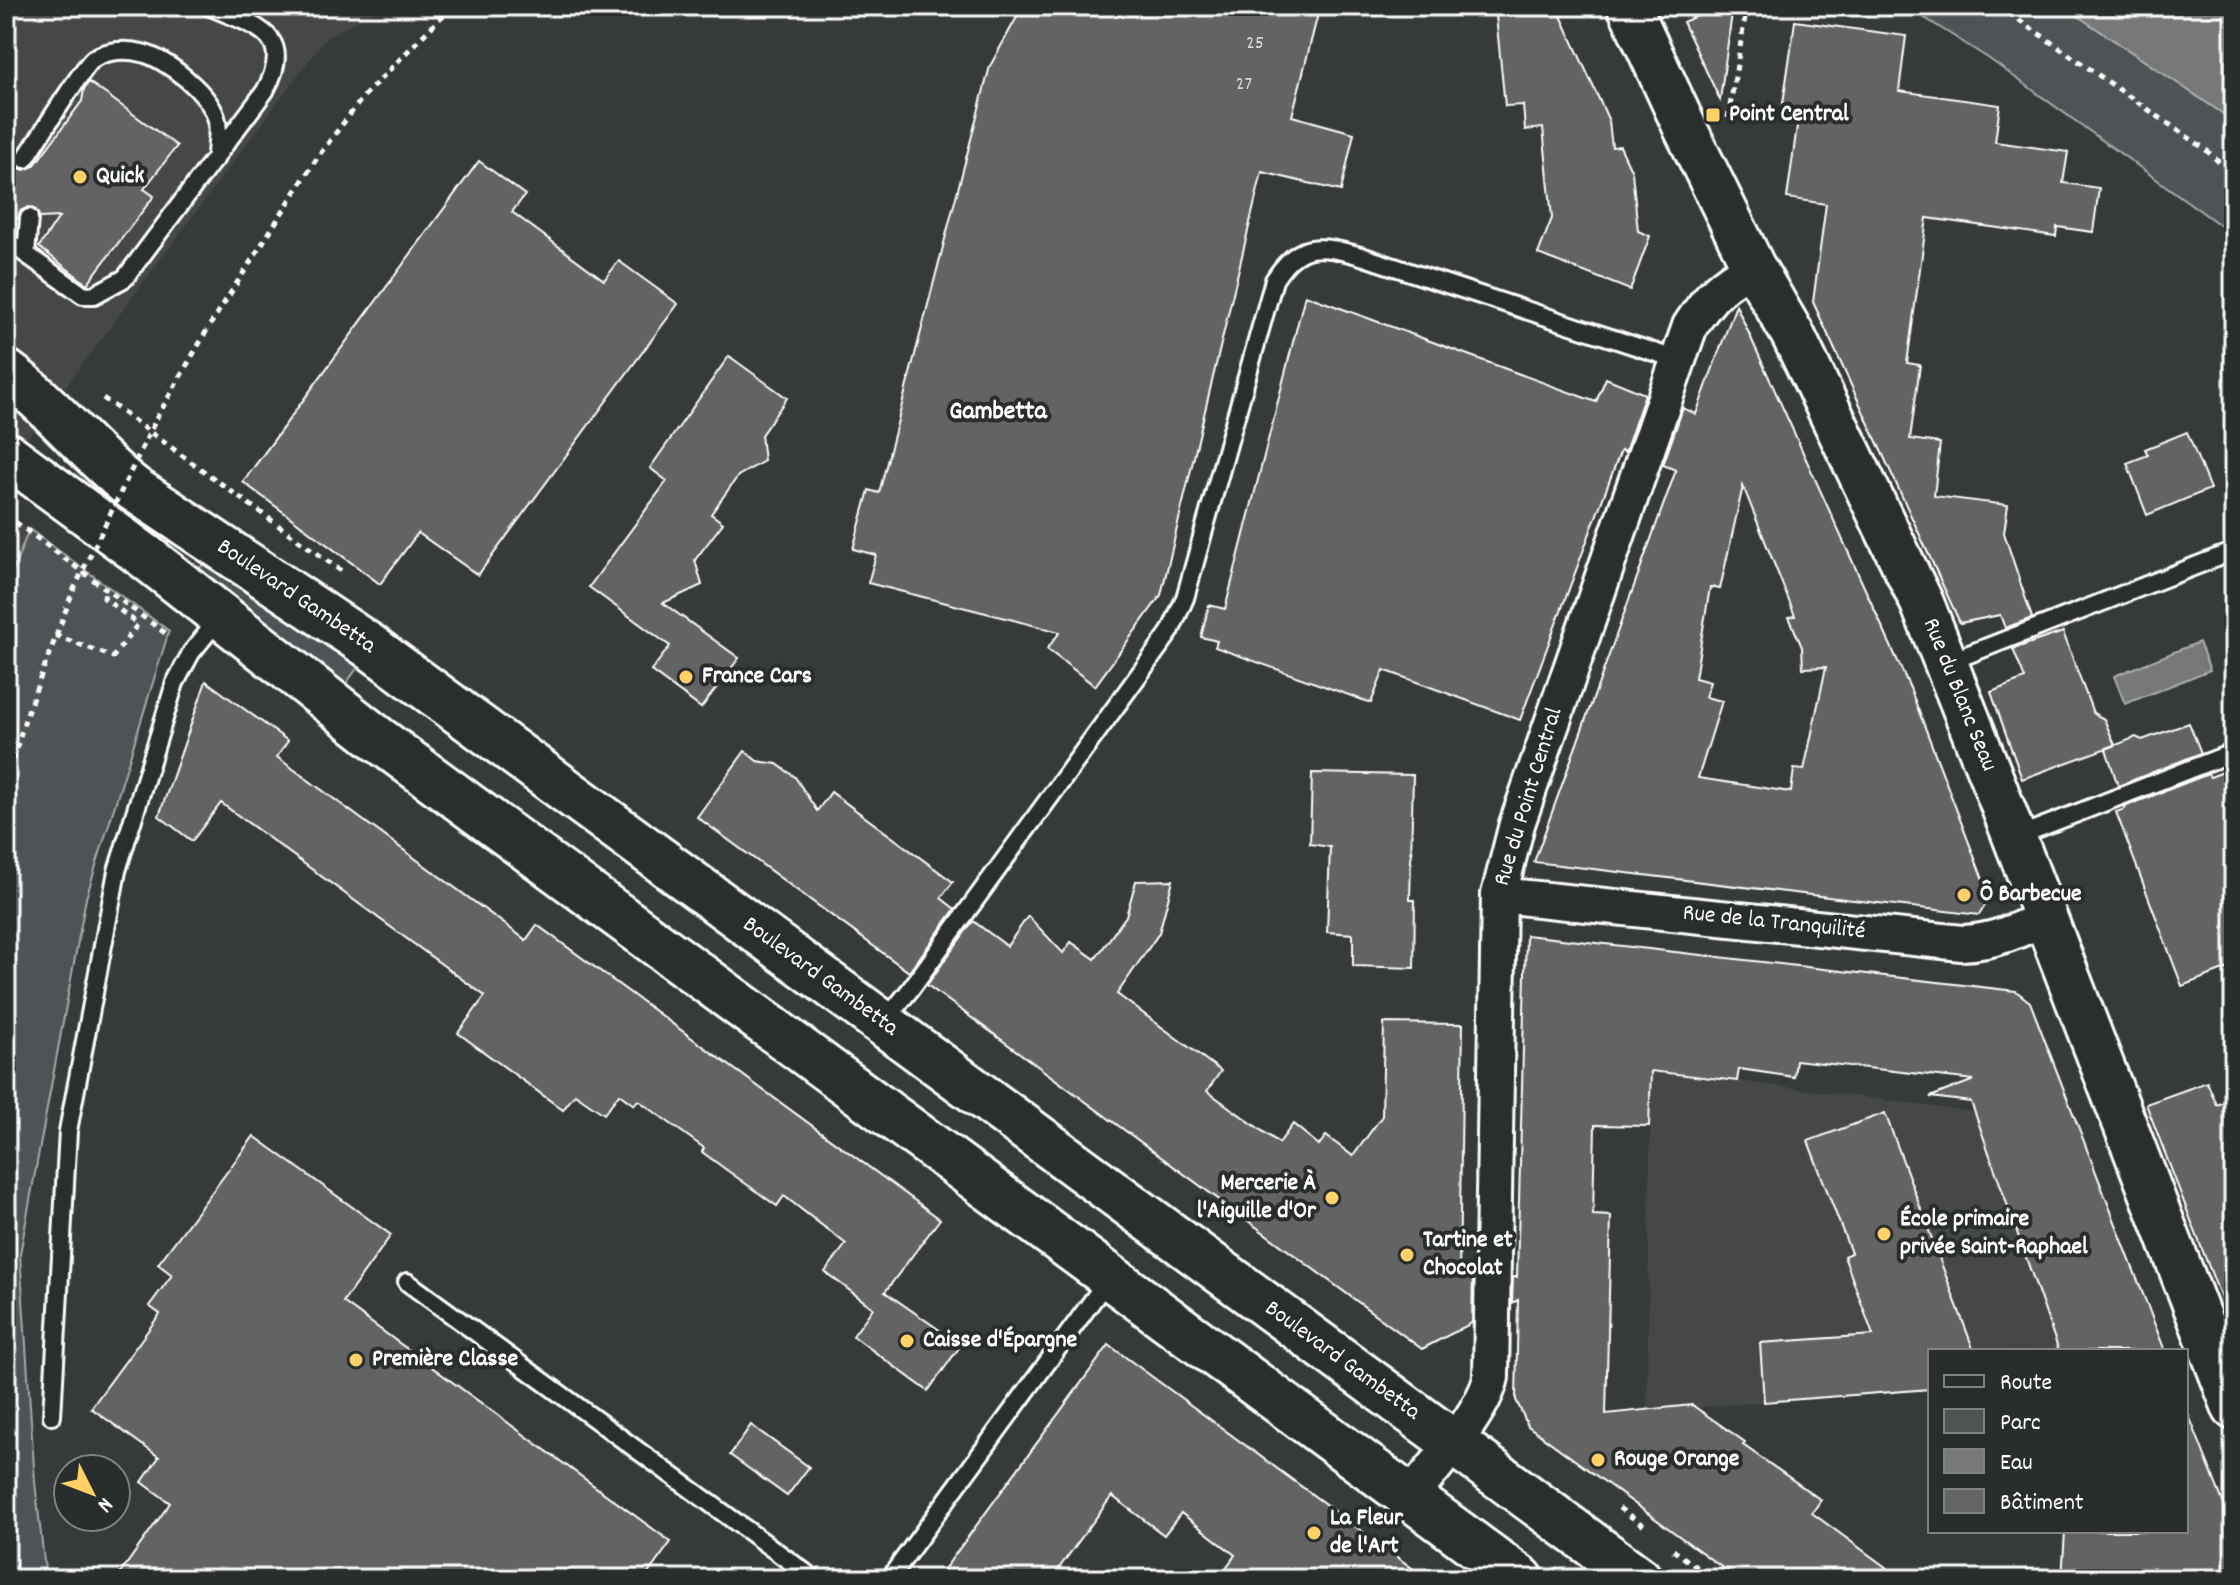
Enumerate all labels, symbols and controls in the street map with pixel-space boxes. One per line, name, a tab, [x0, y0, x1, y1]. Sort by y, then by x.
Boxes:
house number: 25	[1246, 30, 1264, 58]
house number: 27	[1236, 71, 1252, 99]
place label: Point Central	[1729, 98, 1849, 132]
marker: Point Central	[1704, 106, 1722, 124]
place label: Quick	[96, 160, 144, 194]
marker: Quick	[71, 168, 89, 186]
district label: Gambetta	[949, 394, 1047, 431]
street label: Boulevard Gambetta	[210, 531, 383, 663]
street label: Rue du Blanc Seau	[1913, 613, 2005, 777]
place label: France Cars	[702, 660, 812, 694]
marker: France Cars	[677, 668, 695, 686]
street label: Rue du Point Central	[1486, 703, 1572, 890]
place label: Ô Barbecue	[1980, 878, 2082, 912]
marker: Ô Barbecue	[1955, 886, 1973, 904]
street label: Rue de la Tranquilité	[1681, 897, 1867, 949]
street label: Boulevard Gambetta	[735, 909, 906, 1046]
place label: Mercerie À l'Aiguille d'Or	[1197, 1167, 1317, 1229]
marker: Mercerie À l'Aiguille d'Or	[1323, 1189, 1341, 1207]
place label: École primaire privée Saint-Raphael	[1900, 1203, 2088, 1265]
place label: Tartine et Chocolat	[1423, 1224, 1513, 1286]
marker: École primaire privée Saint-Raphael	[1875, 1225, 1893, 1243]
marker: Tartine et Chocolat	[1398, 1246, 1416, 1264]
street label: Boulevard Gambetta	[1257, 1293, 1428, 1430]
place label: Caisse d'Épargne	[923, 1324, 1077, 1358]
marker: Caisse d'Épargne	[898, 1332, 916, 1350]
place label: Première Classe	[372, 1343, 519, 1377]
legend	[1928, 1349, 2188, 1533]
marker: Première Classe	[347, 1351, 365, 1369]
text: Route	[2000, 1367, 2052, 1401]
text: Parc	[2000, 1407, 2041, 1441]
place label: Rouge Orange	[1614, 1443, 1740, 1477]
text: Eau	[2000, 1447, 2033, 1481]
marker: Rouge Orange	[1589, 1451, 1607, 1469]
north arrow	[52, 1453, 132, 1533]
text: Bâtiment	[2000, 1487, 2084, 1521]
text: N	[89, 1490, 119, 1519]
place label: La Fleur de l'Art	[1330, 1502, 1404, 1564]
marker: La Fleur de l'Art	[1305, 1524, 1323, 1542]

